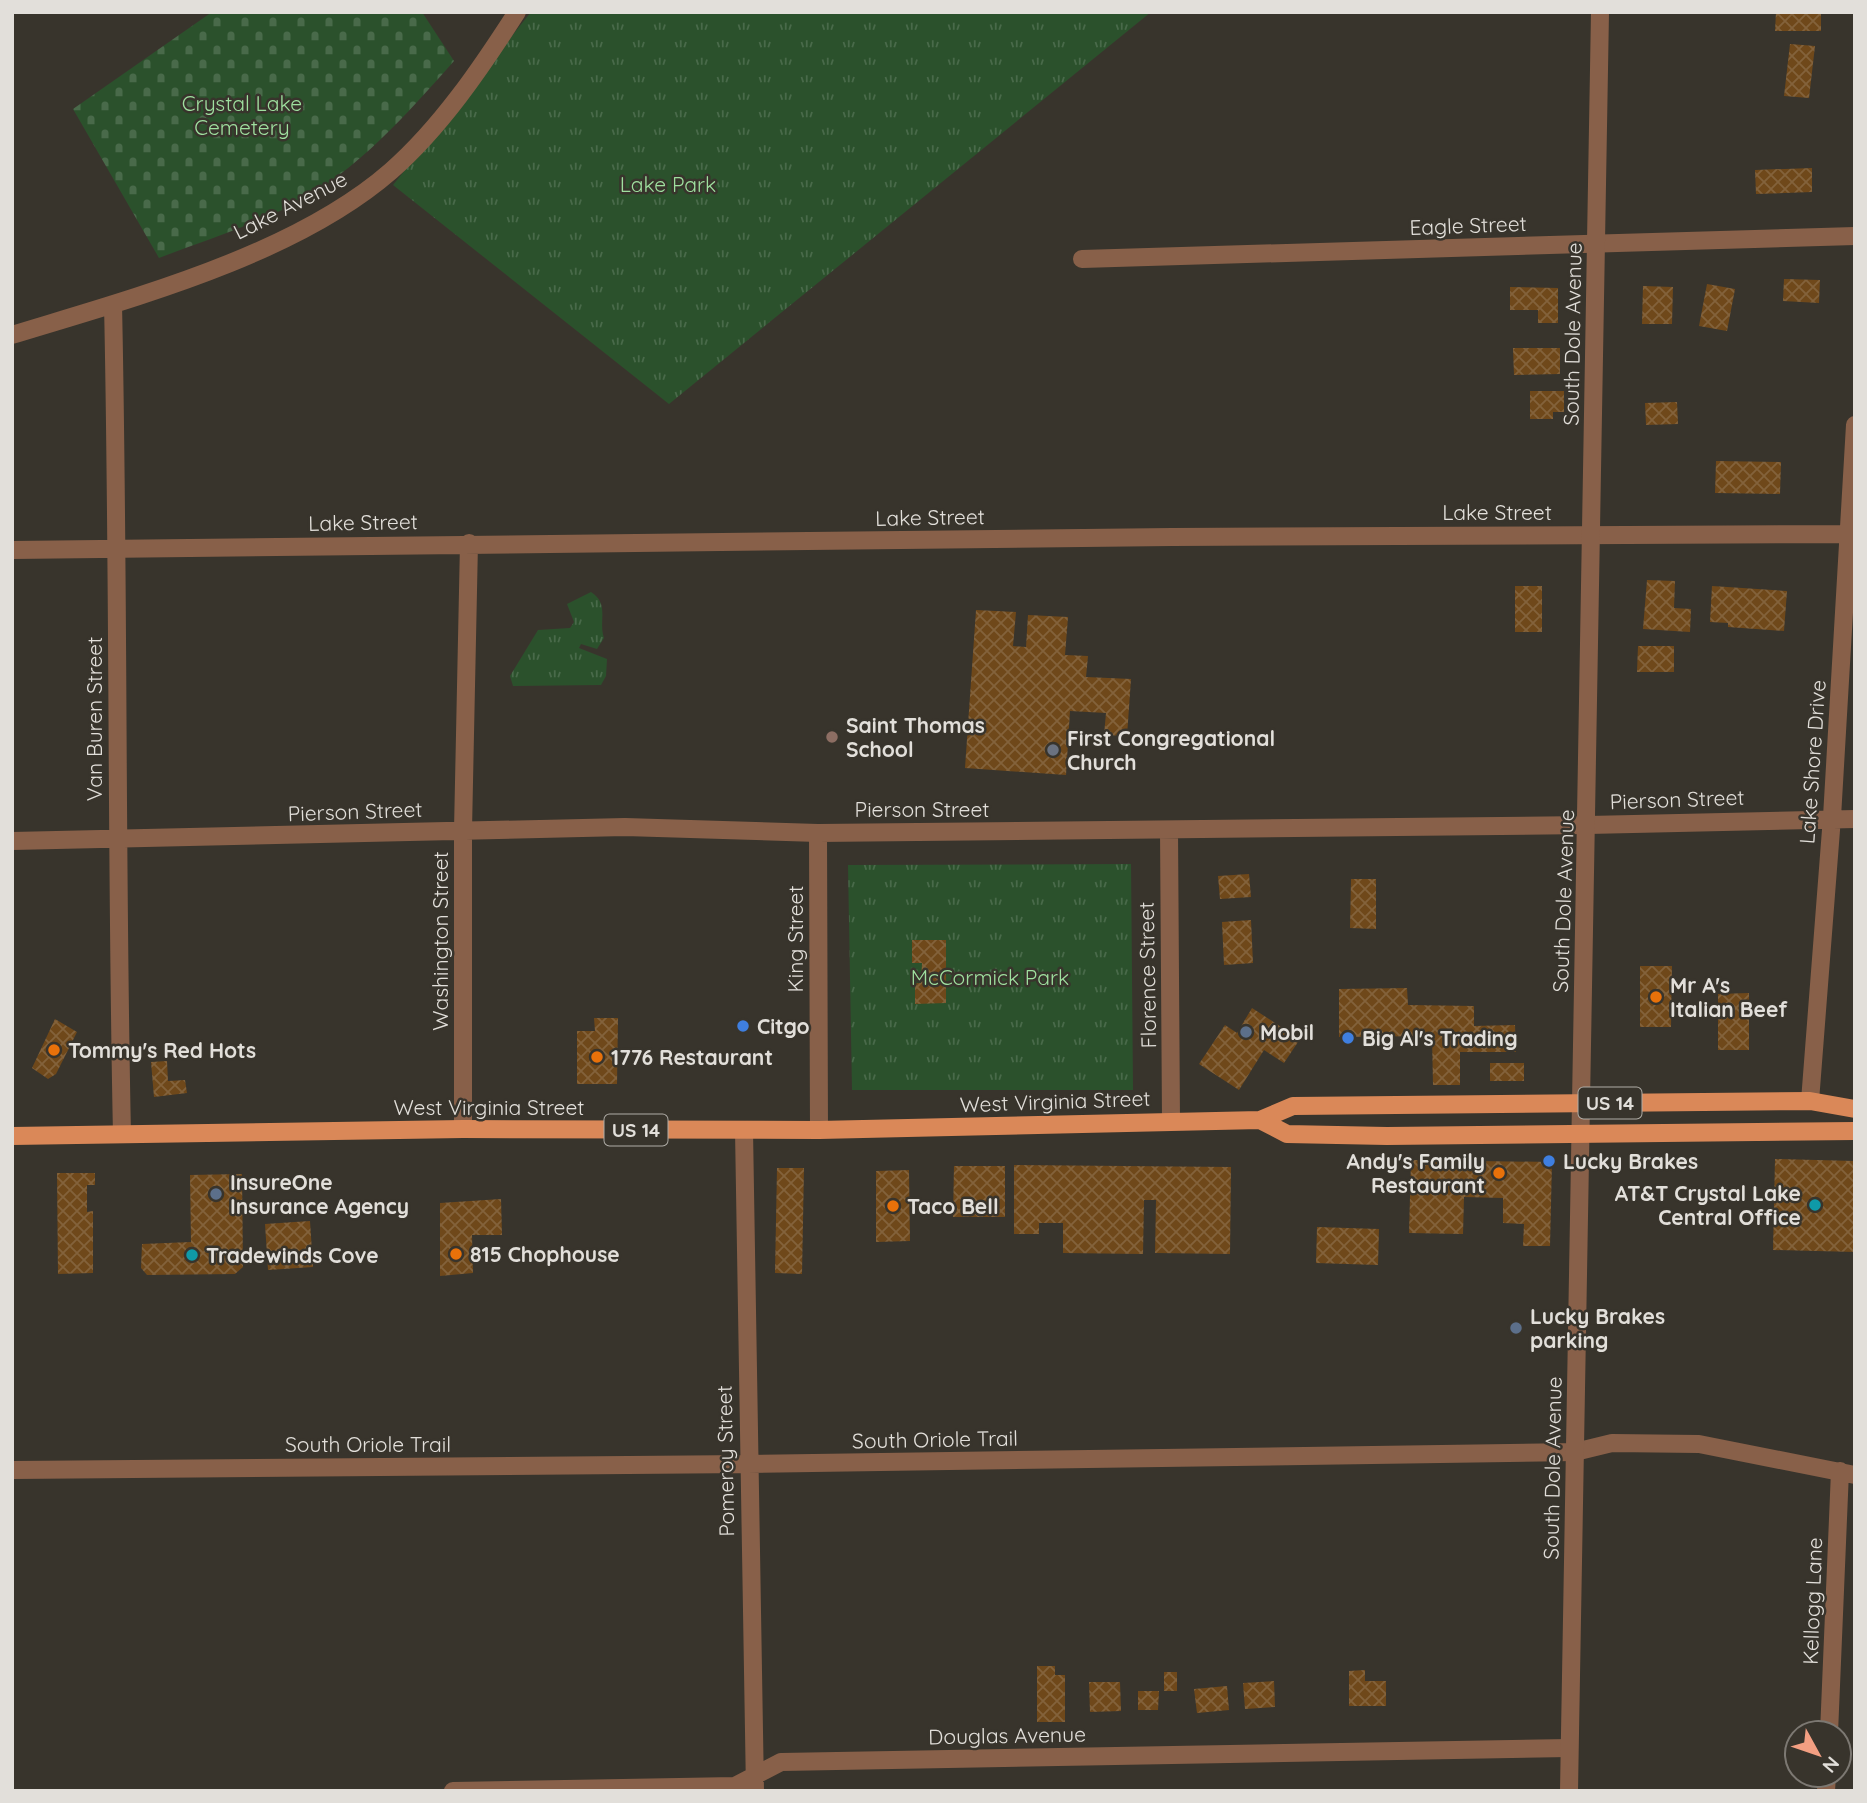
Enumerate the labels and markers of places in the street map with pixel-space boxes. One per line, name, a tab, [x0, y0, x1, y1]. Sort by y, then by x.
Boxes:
place label: Saint Thomas School	[846, 712, 985, 762]
place label: First Congregational Church	[1067, 725, 1275, 775]
marker: Saint Thomas School	[824, 729, 840, 745]
marker: First Congregational Church	[1045, 742, 1061, 758]
place label: Mr A's Italian Beef	[1670, 972, 1788, 1022]
marker: Mr A's Italian Beef	[1648, 989, 1664, 1005]
place label: Citgo	[757, 1013, 810, 1039]
marker: Citgo	[735, 1018, 751, 1034]
place label: Mobil	[1260, 1019, 1314, 1045]
marker: Mobil	[1238, 1024, 1254, 1040]
place label: Big Al's Trading	[1362, 1025, 1518, 1051]
marker: Big Al's Trading	[1340, 1030, 1356, 1046]
place label: Tommy's Red Hots	[68, 1037, 256, 1063]
marker: Tommy's Red Hots	[46, 1042, 62, 1058]
place label: 1776 Restaurant	[611, 1044, 773, 1070]
marker: 1776 Restaurant	[589, 1049, 605, 1065]
place label: Andy's Family Restaurant	[1347, 1148, 1485, 1198]
place label: Lucky Brakes	[1563, 1148, 1698, 1174]
marker: Lucky Brakes	[1541, 1153, 1557, 1169]
marker: Andy's Family Restaurant	[1491, 1165, 1507, 1181]
place label: InsureOne Insurance Agency	[230, 1169, 409, 1219]
place label: AT&T Crystal Lake Central Office	[1615, 1180, 1801, 1230]
marker: InsureOne Insurance Agency	[208, 1186, 224, 1202]
place label: Taco Bell	[907, 1193, 999, 1219]
marker: AT&T Crystal Lake Central Office	[1807, 1197, 1823, 1213]
marker: Taco Bell	[885, 1198, 901, 1214]
place label: 815 Chophouse	[470, 1241, 620, 1267]
place label: Tradewinds Cove	[206, 1242, 379, 1268]
marker: 815 Chophouse	[448, 1246, 464, 1262]
marker: Tradewinds Cove	[184, 1247, 200, 1263]
place label: Lucky Brakes parking	[1530, 1303, 1665, 1353]
marker: Lucky Brakes parking	[1508, 1320, 1524, 1336]

